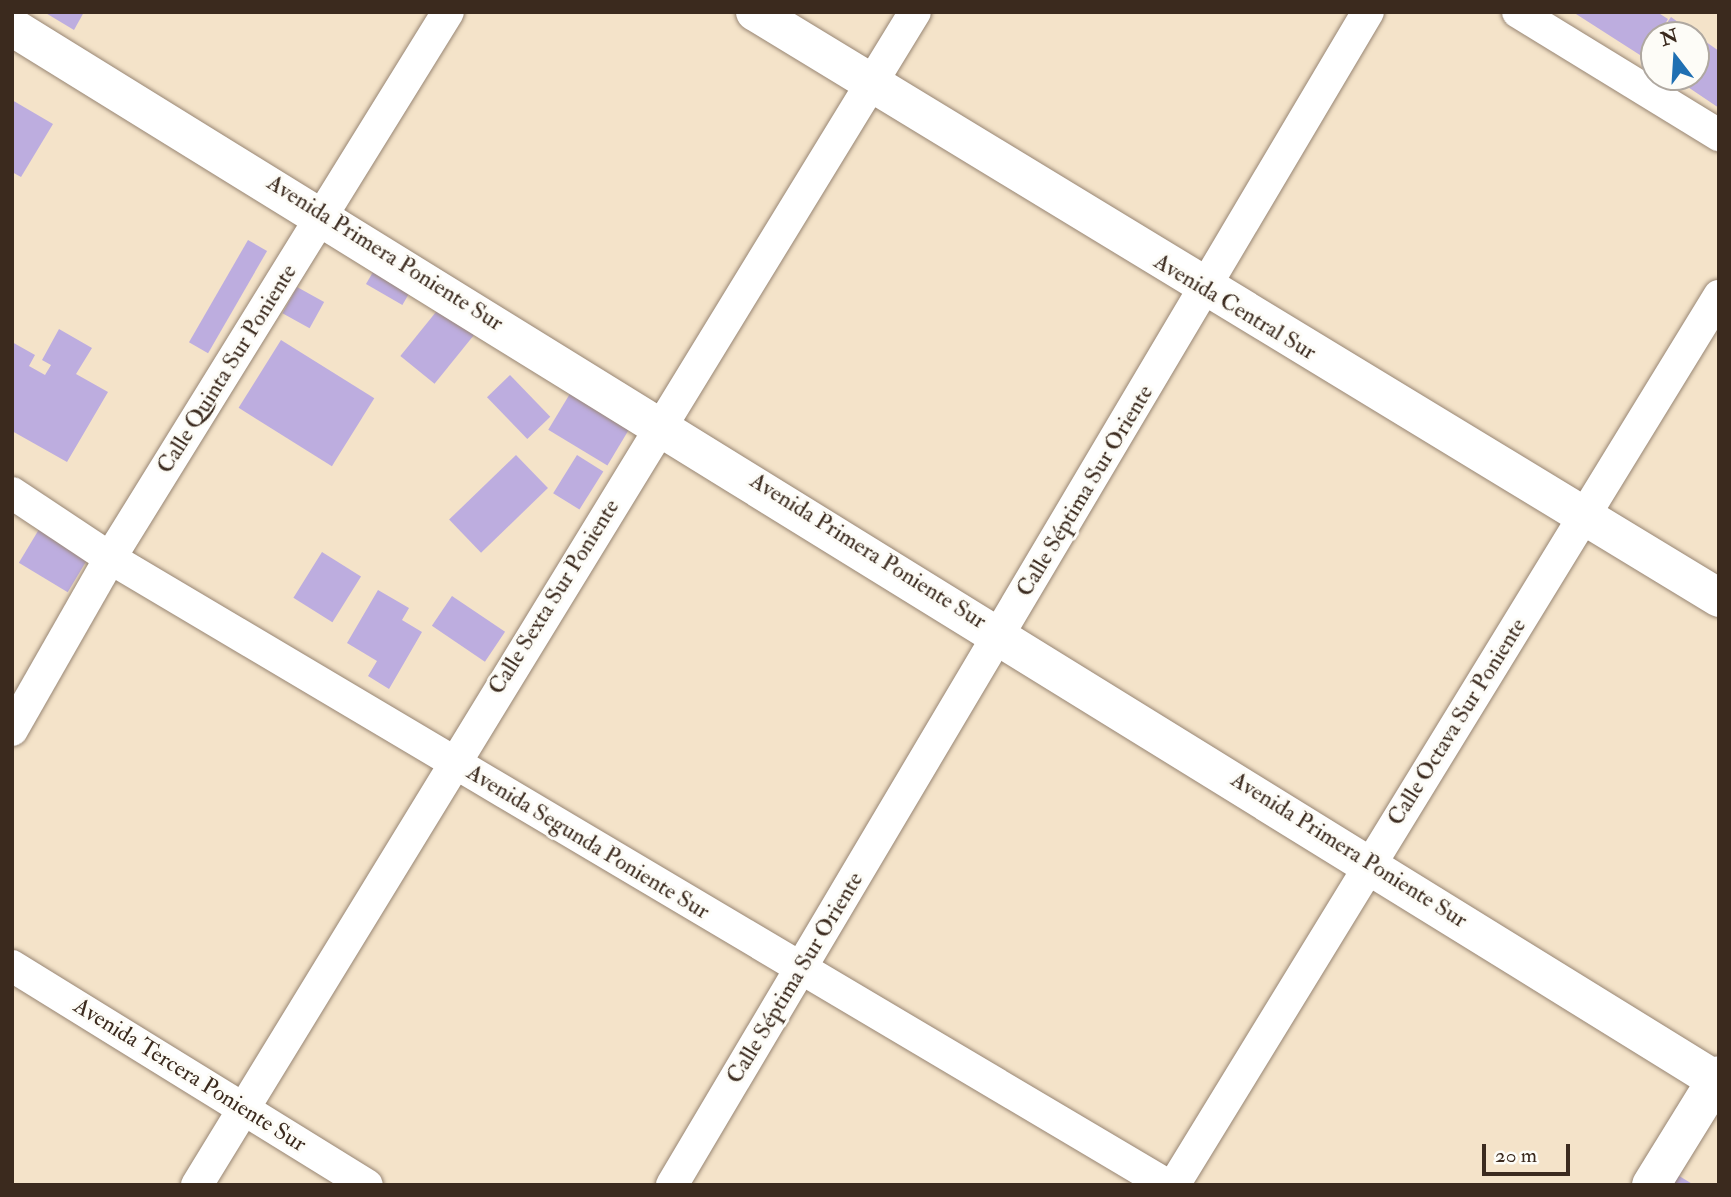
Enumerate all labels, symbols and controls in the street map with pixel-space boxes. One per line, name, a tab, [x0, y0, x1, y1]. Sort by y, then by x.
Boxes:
north arrow	[1640, 21, 1710, 91]
text: N	[1658, 24, 1681, 52]
street label: Avenida Primera Poniente Sur	[262, 169, 508, 337]
street label: Avenida Central Sur	[1149, 248, 1321, 366]
street label: Calle Quinta Sur Poniente	[151, 259, 303, 479]
street label: Calle Séptima Sur Oriente	[1011, 380, 1159, 602]
street label: Avenida Primera Poniente Sur	[745, 467, 991, 635]
street label: Calle Sexta Sur Poniente	[483, 494, 625, 700]
street label: Calle Octava Sur Poniente	[1382, 613, 1532, 831]
street label: Avenida Segunda Poniente Sur	[462, 759, 714, 925]
street label: Avenida Primera Poniente Sur	[1226, 766, 1472, 934]
street label: Calle Séptima Sur Oriente	[721, 867, 869, 1089]
street label: Avenida Tercera Poniente Sur	[69, 992, 311, 1158]
scale bar	[1486, 1130, 1574, 1174]
text: 20 m	[1495, 1142, 1537, 1169]

